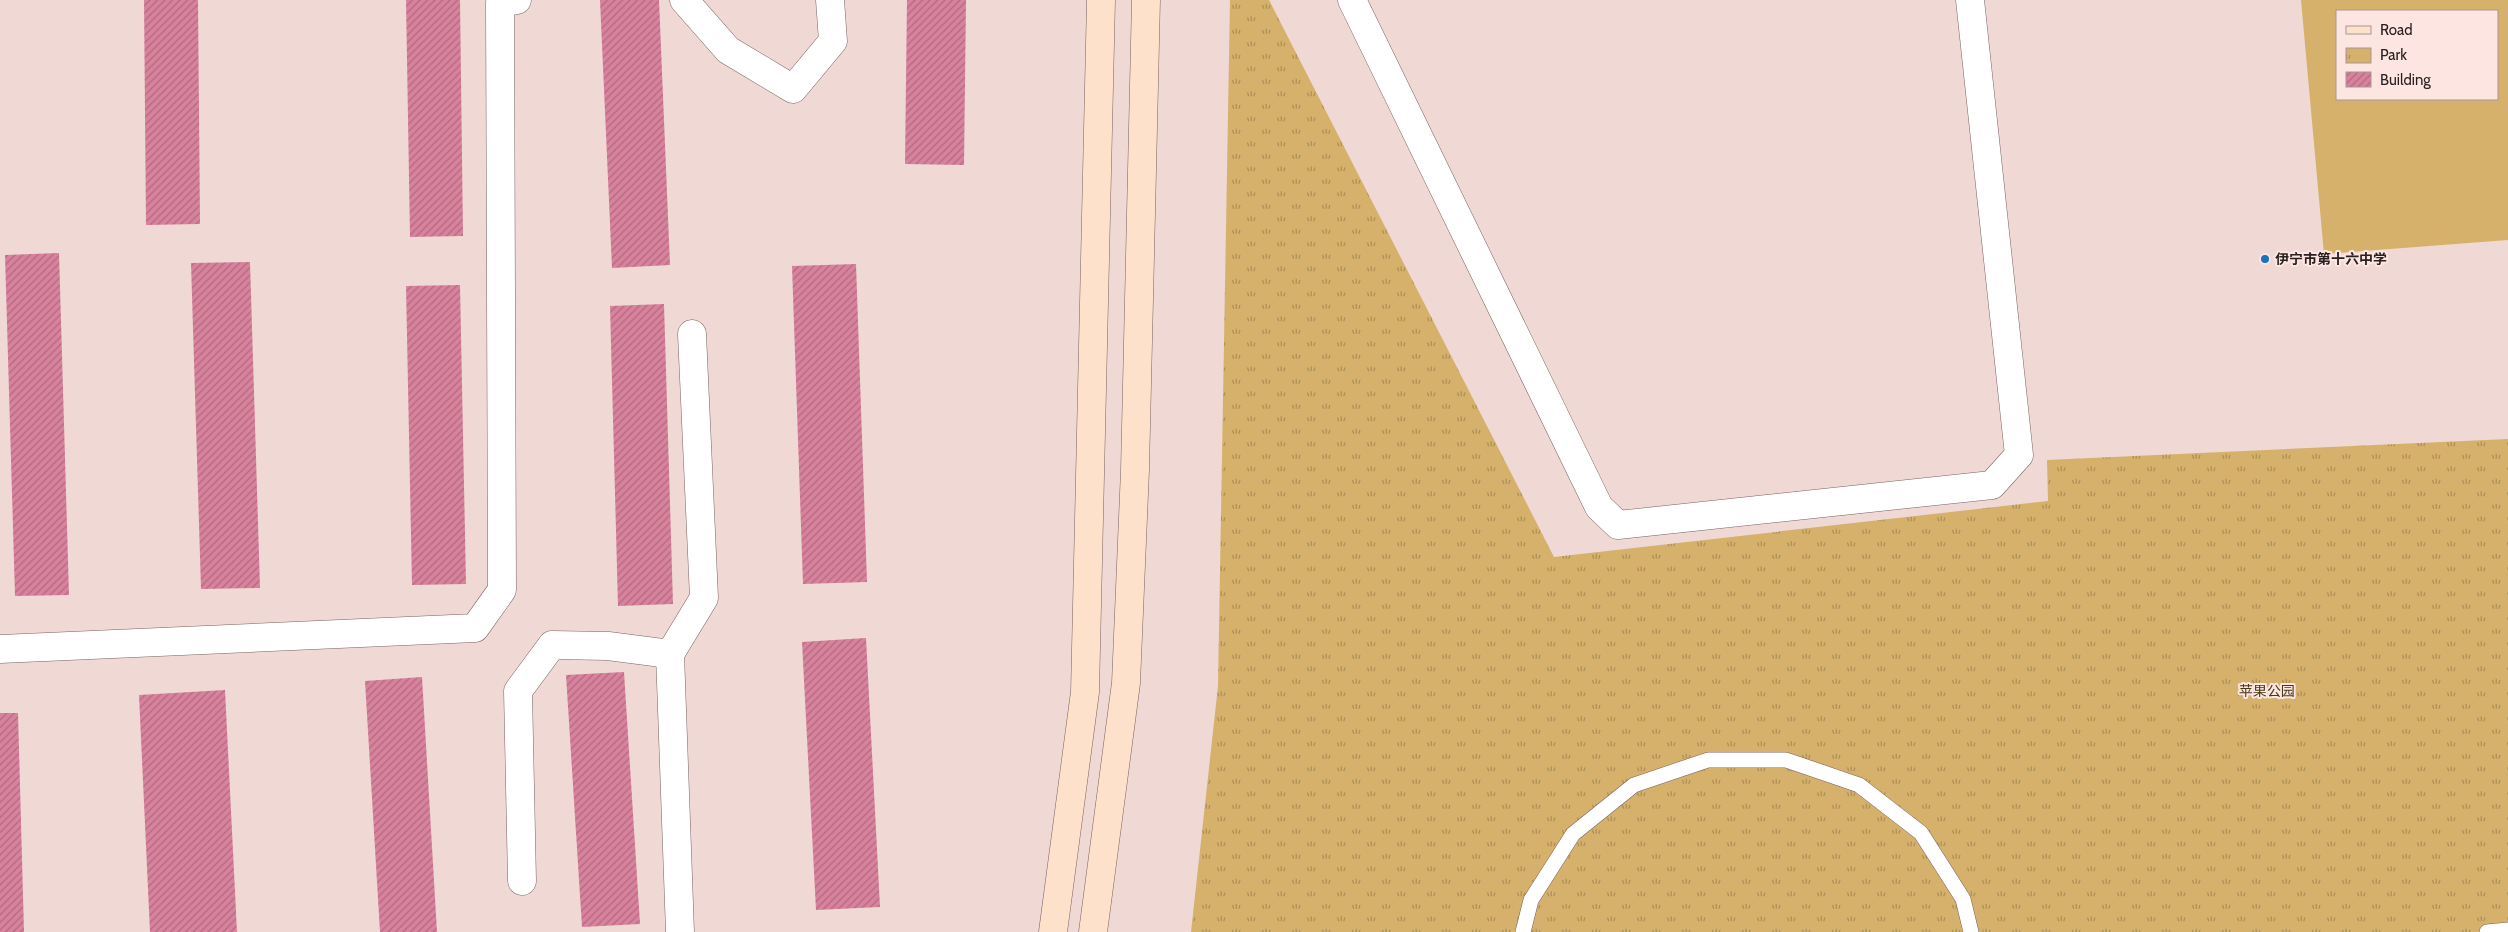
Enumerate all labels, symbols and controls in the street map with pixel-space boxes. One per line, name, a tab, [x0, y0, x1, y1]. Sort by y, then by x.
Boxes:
legend	[2336, 10, 2498, 100]
text: Road	[2380, 21, 2413, 39]
text: Park	[2380, 46, 2407, 64]
text: Building	[2380, 71, 2431, 89]
place label: 伊宁市第十六中学	[2275, 250, 2387, 268]
marker: 伊宁市第十六中学	[2259, 253, 2271, 265]
park label: 苹果公园	[2239, 682, 2295, 700]

